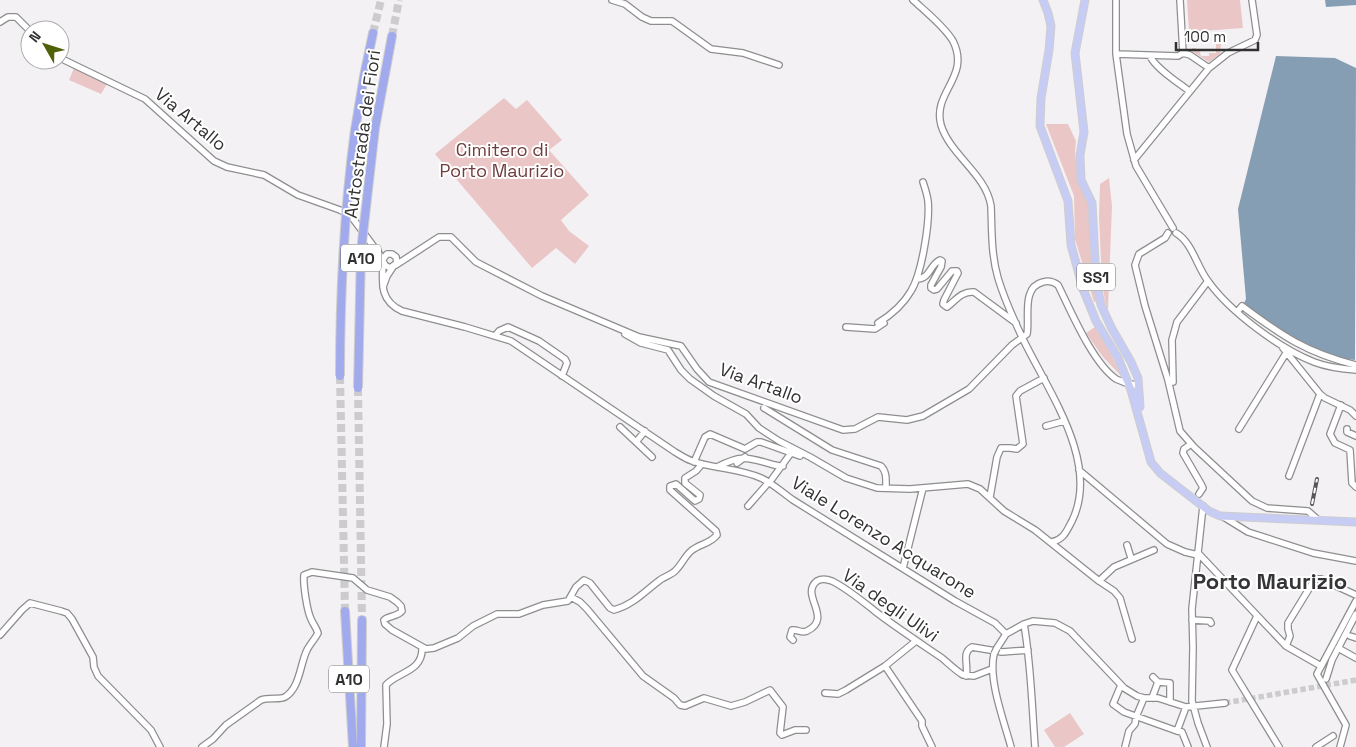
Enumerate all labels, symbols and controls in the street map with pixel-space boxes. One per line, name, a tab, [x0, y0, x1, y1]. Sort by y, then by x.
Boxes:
north arrow	[20, 20, 70, 70]
scale bar	[1176, 20, 1258, 52]
text: 100 m	[1184, 27, 1226, 46]
text: N	[25, 28, 45, 46]
street label: Autostrada dei Fiori	[339, 48, 385, 220]
street label: Via Artallo	[150, 82, 232, 156]
park label: Cimitero di Porto Maurizio	[440, 138, 564, 182]
road number: A10	[341, 244, 381, 272]
road number: SS1	[1077, 264, 1115, 290]
street label: Via Artallo	[716, 357, 806, 409]
street label: Viale Lorenzo Acquarone	[787, 471, 981, 603]
street label: Via degli Ulivi	[838, 563, 944, 647]
district label: Porto Maurizio	[1193, 567, 1347, 595]
road number: A10	[329, 666, 369, 692]

